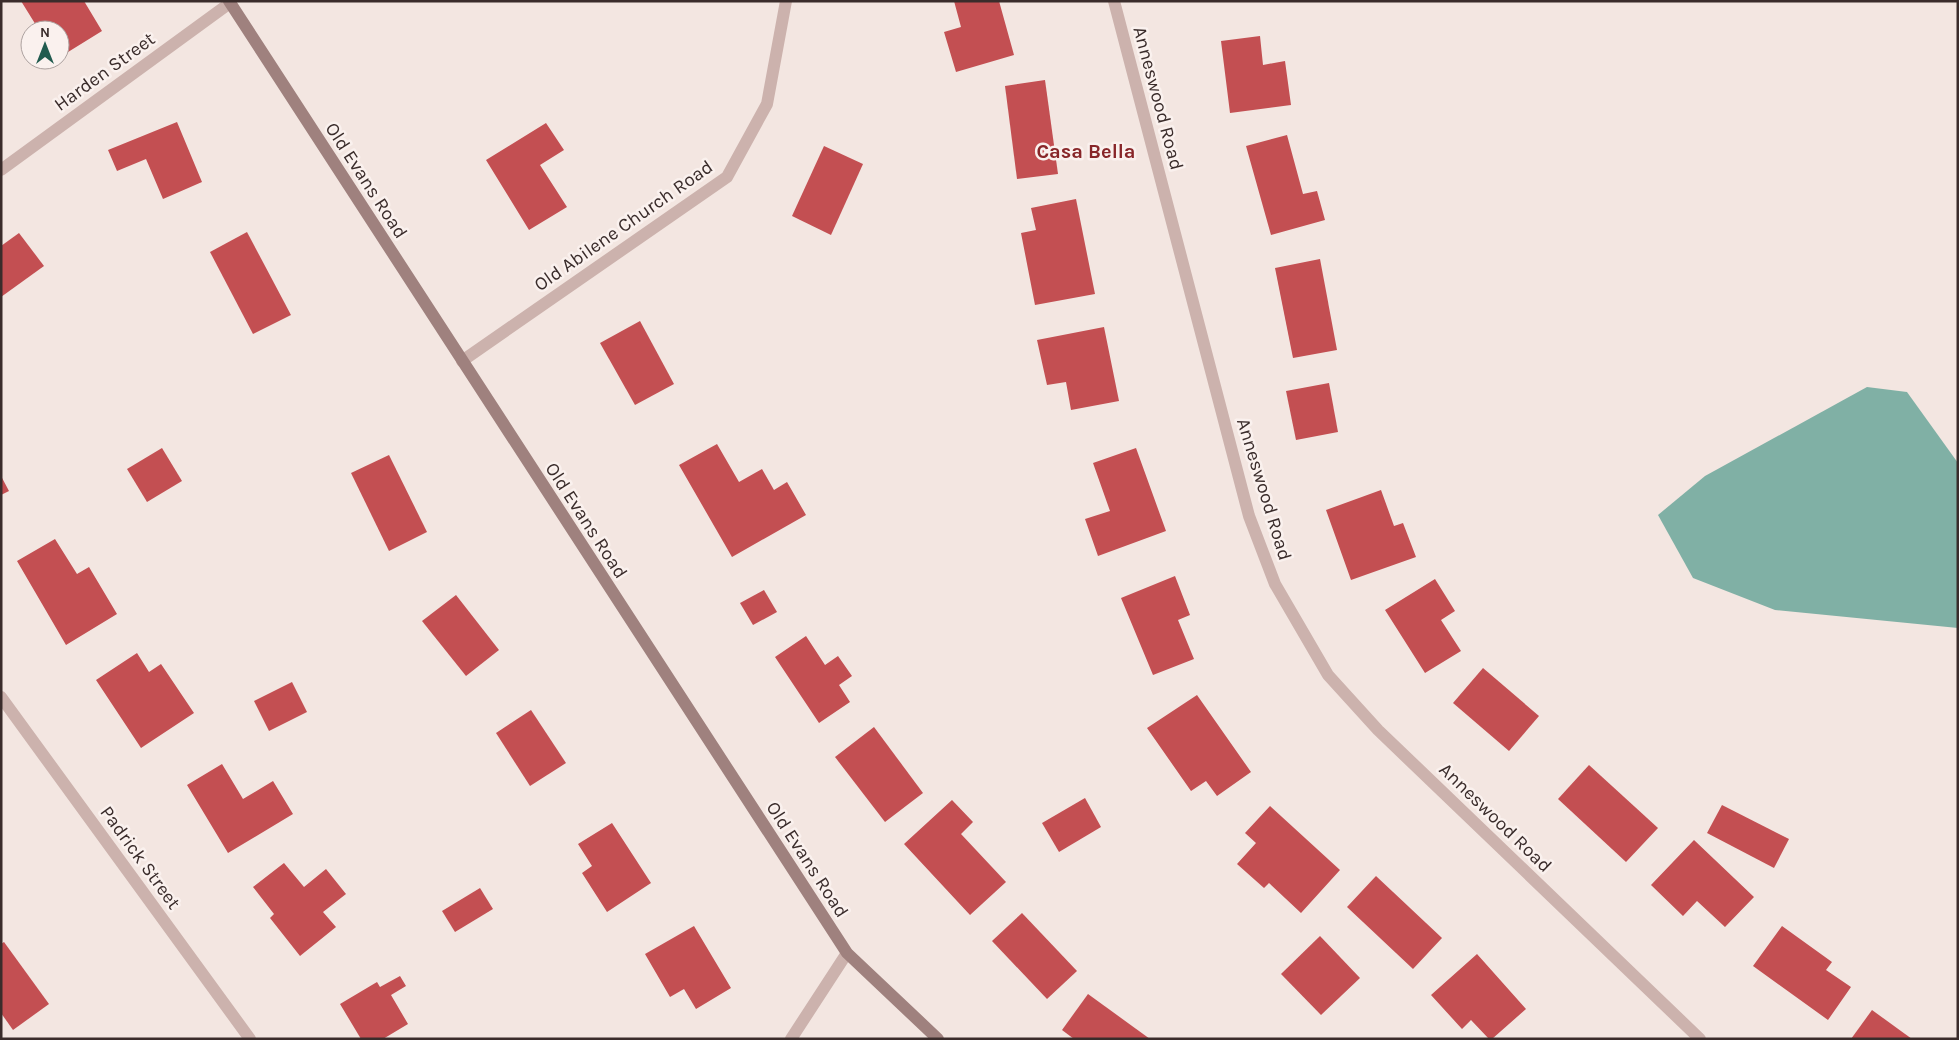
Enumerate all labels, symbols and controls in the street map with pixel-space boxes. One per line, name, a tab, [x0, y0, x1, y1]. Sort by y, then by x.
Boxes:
north arrow	[20, 20, 70, 70]
text: N	[40, 24, 50, 41]
street label: Anneswood Road	[1128, 24, 1188, 172]
street label: Harden Street	[50, 28, 159, 116]
street label: Old Evans Road	[321, 118, 412, 243]
district label: Casa Bella	[1036, 140, 1136, 163]
street label: Old Abilene Church Road	[530, 156, 717, 296]
street label: Anneswood Road	[1232, 415, 1296, 563]
street label: Old Evans Road	[541, 458, 632, 583]
street label: Anneswood Road	[1435, 759, 1556, 877]
street label: Old Evans Road	[762, 797, 853, 922]
street label: Padrick Street	[95, 802, 185, 913]

